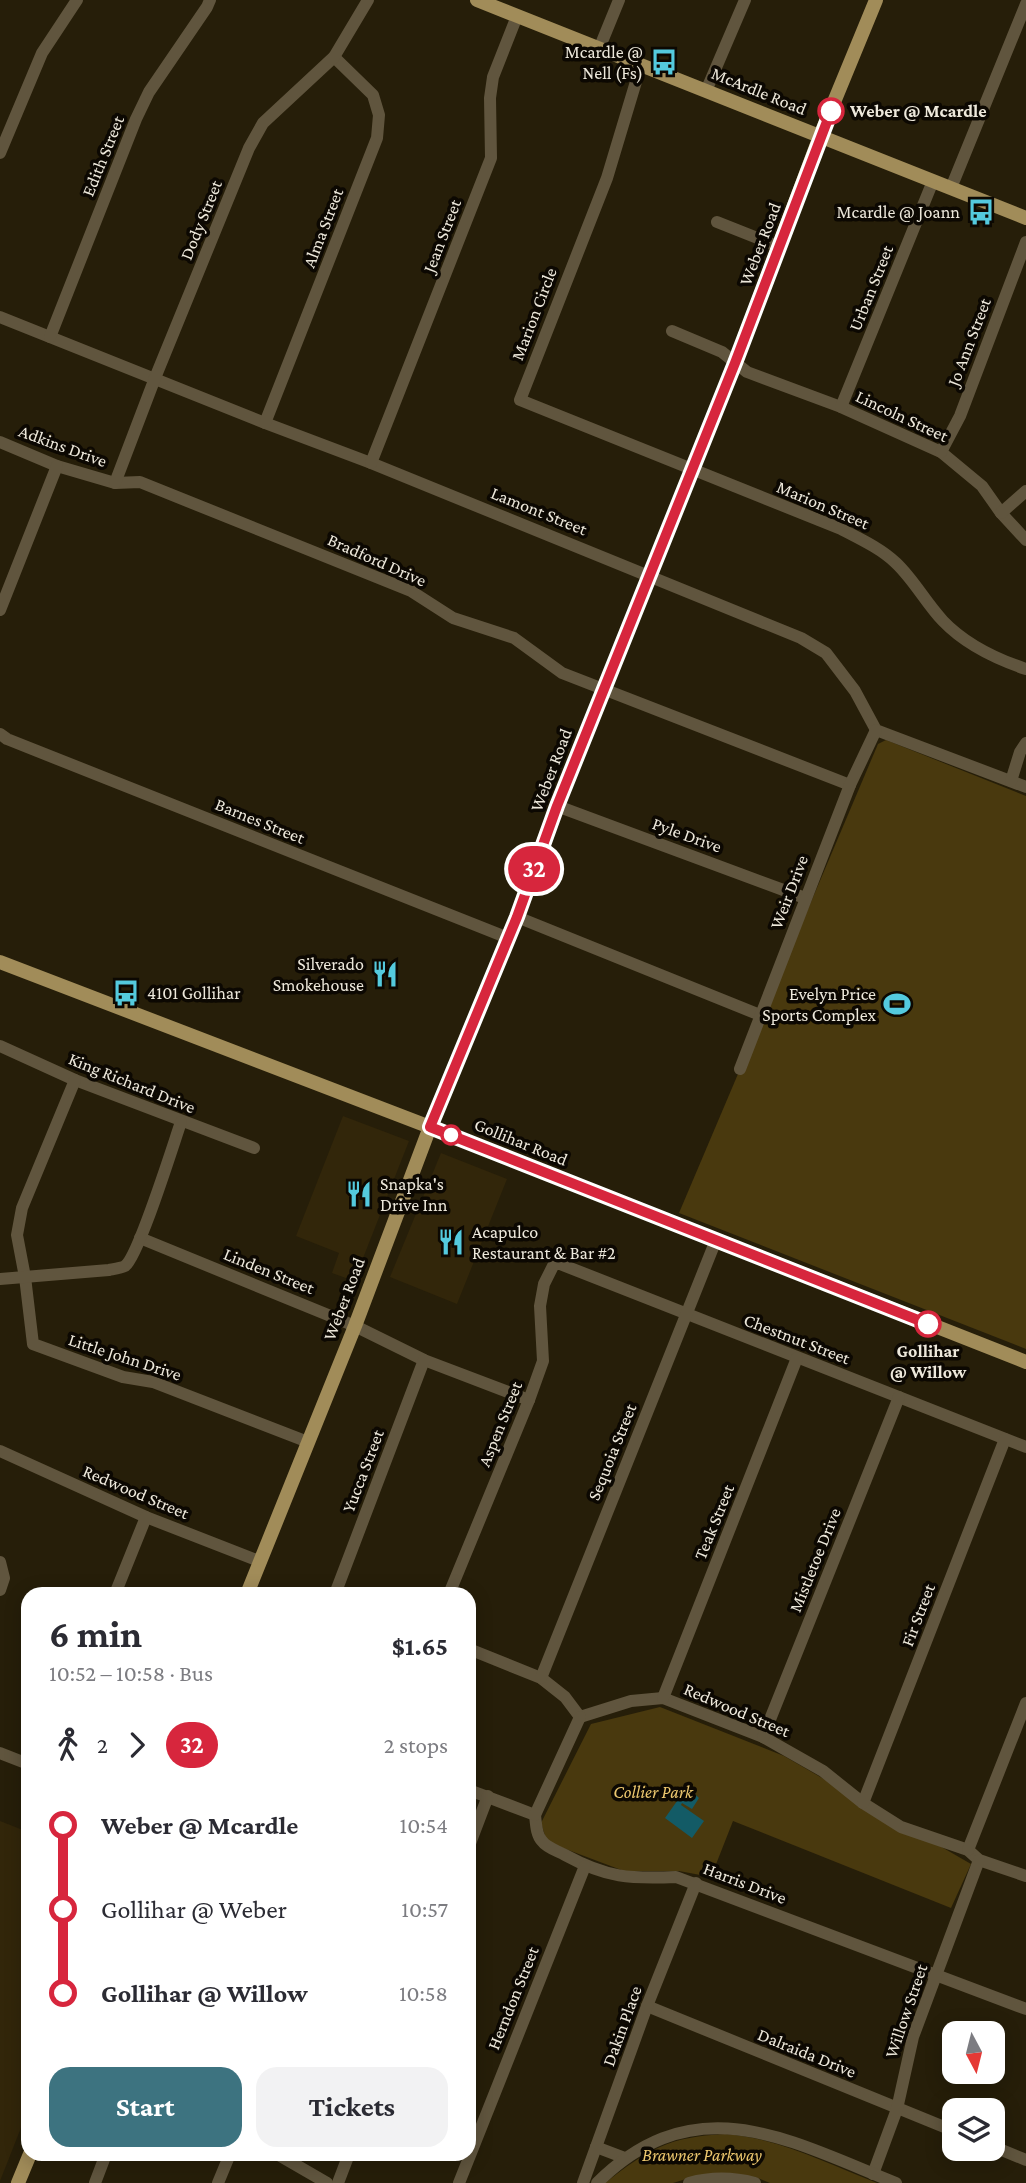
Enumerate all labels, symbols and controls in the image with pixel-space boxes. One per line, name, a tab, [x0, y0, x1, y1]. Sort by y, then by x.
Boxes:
place label: Mcardle @ Nell (Fs)	[565, 42, 643, 84]
bus stop icon: Mcardle @ Nell (Fs)	[649, 47, 679, 77]
street label: McArdle Road	[709, 63, 810, 119]
marker: Weber @ Mcardle	[818, 98, 844, 124]
place label: Weber @ Mcardle	[849, 101, 987, 121]
street label: Edith Street	[78, 112, 129, 199]
street label: Dody Street	[176, 176, 226, 263]
street label: Alma Street	[299, 185, 348, 270]
street label: Jean Street	[418, 196, 465, 277]
bus stop icon: Mcardle @ Joann	[966, 197, 996, 227]
street label: Weber Road	[735, 199, 785, 288]
place label: Mcardle @ Joann	[837, 202, 960, 222]
street label: Urban Street	[845, 241, 898, 334]
street label: Marion Circle	[507, 265, 561, 363]
street label: Jo Ann Street	[942, 294, 995, 391]
street label: Lincoln Street	[853, 386, 952, 447]
street label: Adkins Drive	[16, 421, 110, 471]
street label: Marion Street	[774, 477, 873, 534]
street label: Lamont Street	[488, 483, 591, 540]
street label: Bradford Drive	[325, 529, 430, 591]
street label: Weber Road	[526, 725, 576, 814]
street label: Barnes Street	[212, 794, 309, 848]
street label: Pyle Drive	[650, 813, 725, 857]
line badge: 32	[503, 846, 566, 892]
street label: Weir Drive	[766, 852, 812, 932]
text: 32	[522, 855, 546, 882]
place label: Silverado Smokehouse	[273, 954, 364, 995]
restaurant icon: Silverado Smokehouse	[370, 959, 400, 989]
bus stop icon: 4101 Gollihar	[111, 978, 141, 1008]
place label: 4101 Gollihar	[147, 983, 241, 1003]
place label: Evelyn Price Sports Complex	[762, 984, 877, 1025]
sports icon: Evelyn Price Sports Complex	[882, 989, 912, 1019]
street label: King Richard Drive	[66, 1048, 198, 1118]
street label: Gollihar Road	[471, 1114, 571, 1170]
unlabelled marker	[441, 1125, 461, 1145]
place label: Snapka's Drive Inn	[380, 1174, 448, 1215]
restaurant icon: Snapka's Drive Inn	[344, 1179, 374, 1209]
place label: Acapulco Restaurant & Bar #2	[472, 1222, 616, 1263]
restaurant icon: Acapulco Restaurant & Bar #2	[436, 1227, 466, 1257]
street label: Linden Street	[221, 1244, 318, 1299]
street label: Weber Road	[319, 1254, 369, 1343]
street label: Chestnut Street	[741, 1310, 854, 1369]
marker: Gollihar @ Willow	[915, 1311, 941, 1337]
street label: Little John Drive	[66, 1329, 184, 1385]
place label: Gollihar @ Willow	[890, 1341, 967, 1382]
street label: Aspen Street	[474, 1378, 526, 1469]
street label: Sequoia Street	[584, 1400, 641, 1503]
street label: Yucca Street	[338, 1426, 388, 1515]
street label: Redwood Street	[80, 1461, 193, 1524]
street label: Teak Street	[690, 1480, 739, 1563]
street label: Mistletoe Drive	[785, 1505, 845, 1615]
street label: Fir Street	[897, 1580, 939, 1649]
text: 6 min	[49, 1613, 142, 1655]
text: $1.65	[392, 1632, 448, 1661]
text: 10:52 – 10:58 · Bus	[49, 1660, 213, 1686]
street label: Redwood Street	[681, 1679, 794, 1742]
icon: walk	[49, 1726, 87, 1764]
icon: forward	[118, 1726, 156, 1764]
text: 32	[180, 1731, 204, 1758]
text: 2	[97, 1732, 108, 1758]
text: 2 stops	[384, 1732, 448, 1758]
park label: Collier Park	[613, 1782, 694, 1802]
text: Weber @ Mcardle	[101, 1811, 298, 1840]
text: 10:54	[400, 1812, 448, 1838]
street label: Harris Drive	[701, 1858, 789, 1908]
text: Gollihar @ Weber	[101, 1895, 287, 1924]
text: 10:57	[401, 1896, 448, 1922]
street label: Herndon Street	[483, 1943, 543, 2052]
street label: Willow Street	[881, 1960, 932, 2061]
text: Gollihar @ Willow	[101, 1979, 308, 2008]
text: 10:58	[399, 1980, 448, 2006]
street label: Dakin Place	[598, 1983, 646, 2069]
north arrow	[942, 2021, 1004, 2084]
map controls	[942, 2021, 1005, 2161]
street label: Dalraida Drive	[755, 2024, 859, 2082]
button: Start	[49, 2067, 242, 2147]
button: Tickets	[256, 2067, 448, 2147]
button: layers	[942, 2098, 1005, 2161]
park label: Brawner Parkway	[642, 2145, 762, 2165]

